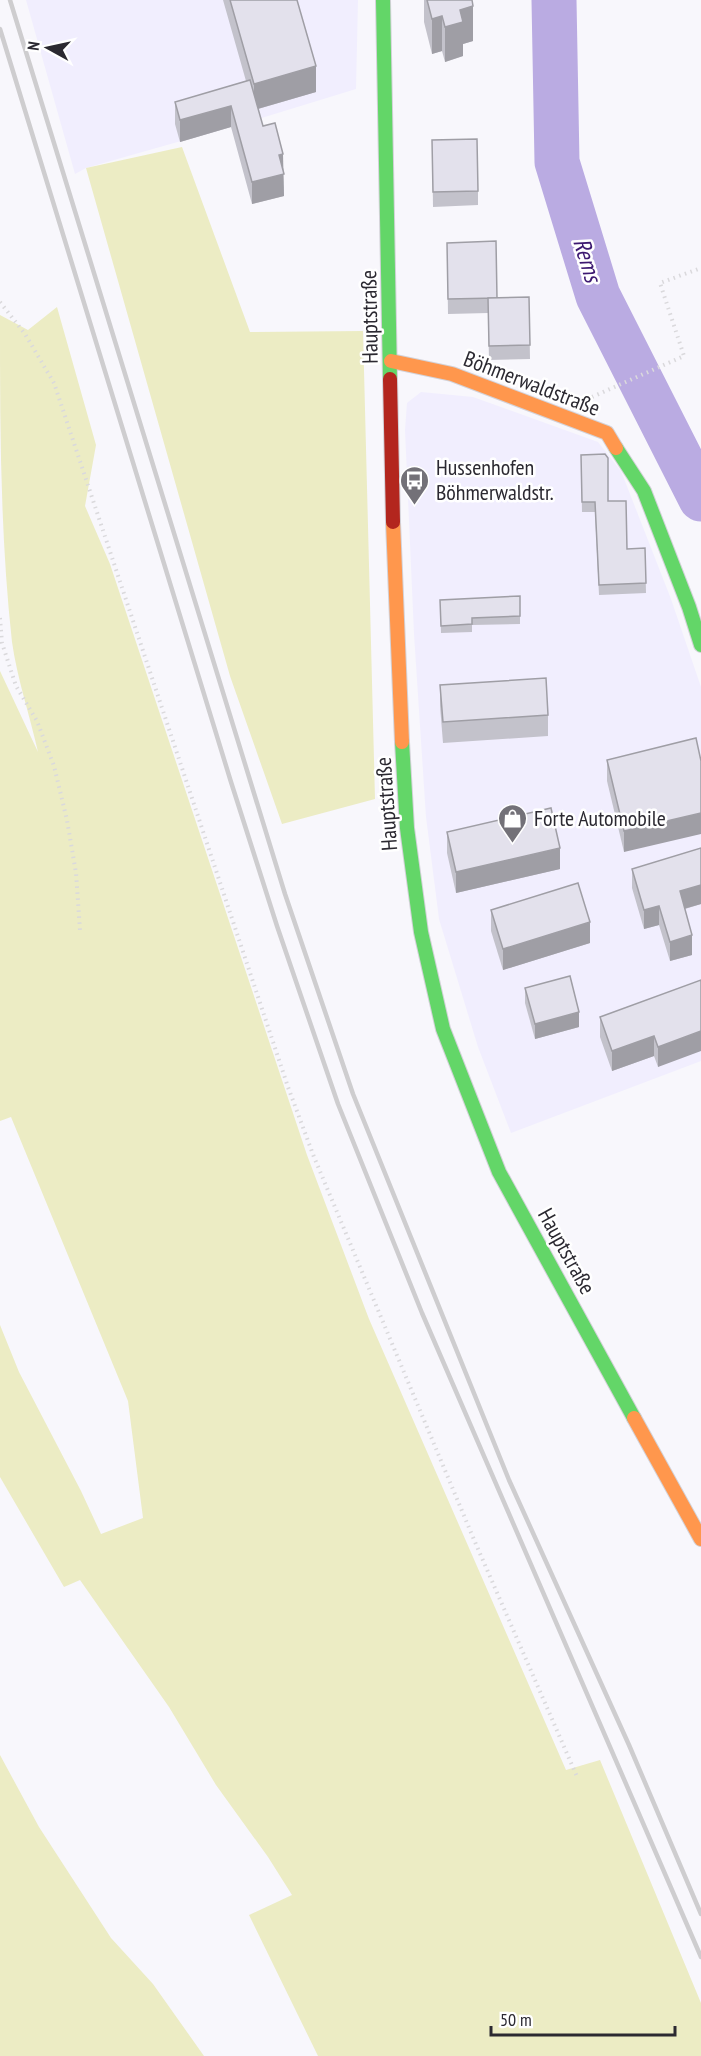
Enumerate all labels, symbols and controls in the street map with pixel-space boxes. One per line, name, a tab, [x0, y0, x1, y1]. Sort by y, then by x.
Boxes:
north arrow	[18, 18, 78, 78]
text: N	[23, 40, 44, 52]
water label: Rems	[566, 234, 610, 288]
street label: Hauptstraße	[354, 270, 384, 364]
street label: Böhmerwaldstraße	[460, 344, 604, 422]
place label: Hussenhofen Böhmerwaldstr.	[436, 453, 554, 506]
bus stop icon: Hussenhofen Böhmerwaldstr.	[399, 464, 431, 506]
street label: Hauptstraße	[369, 756, 403, 852]
shop icon: Forte Automobile	[497, 802, 529, 844]
place label: Forte Automobile	[534, 804, 666, 832]
street label: Hauptstraße	[532, 1203, 602, 1299]
scale bar	[491, 1999, 676, 2037]
text: 50 m	[500, 2008, 532, 2031]

